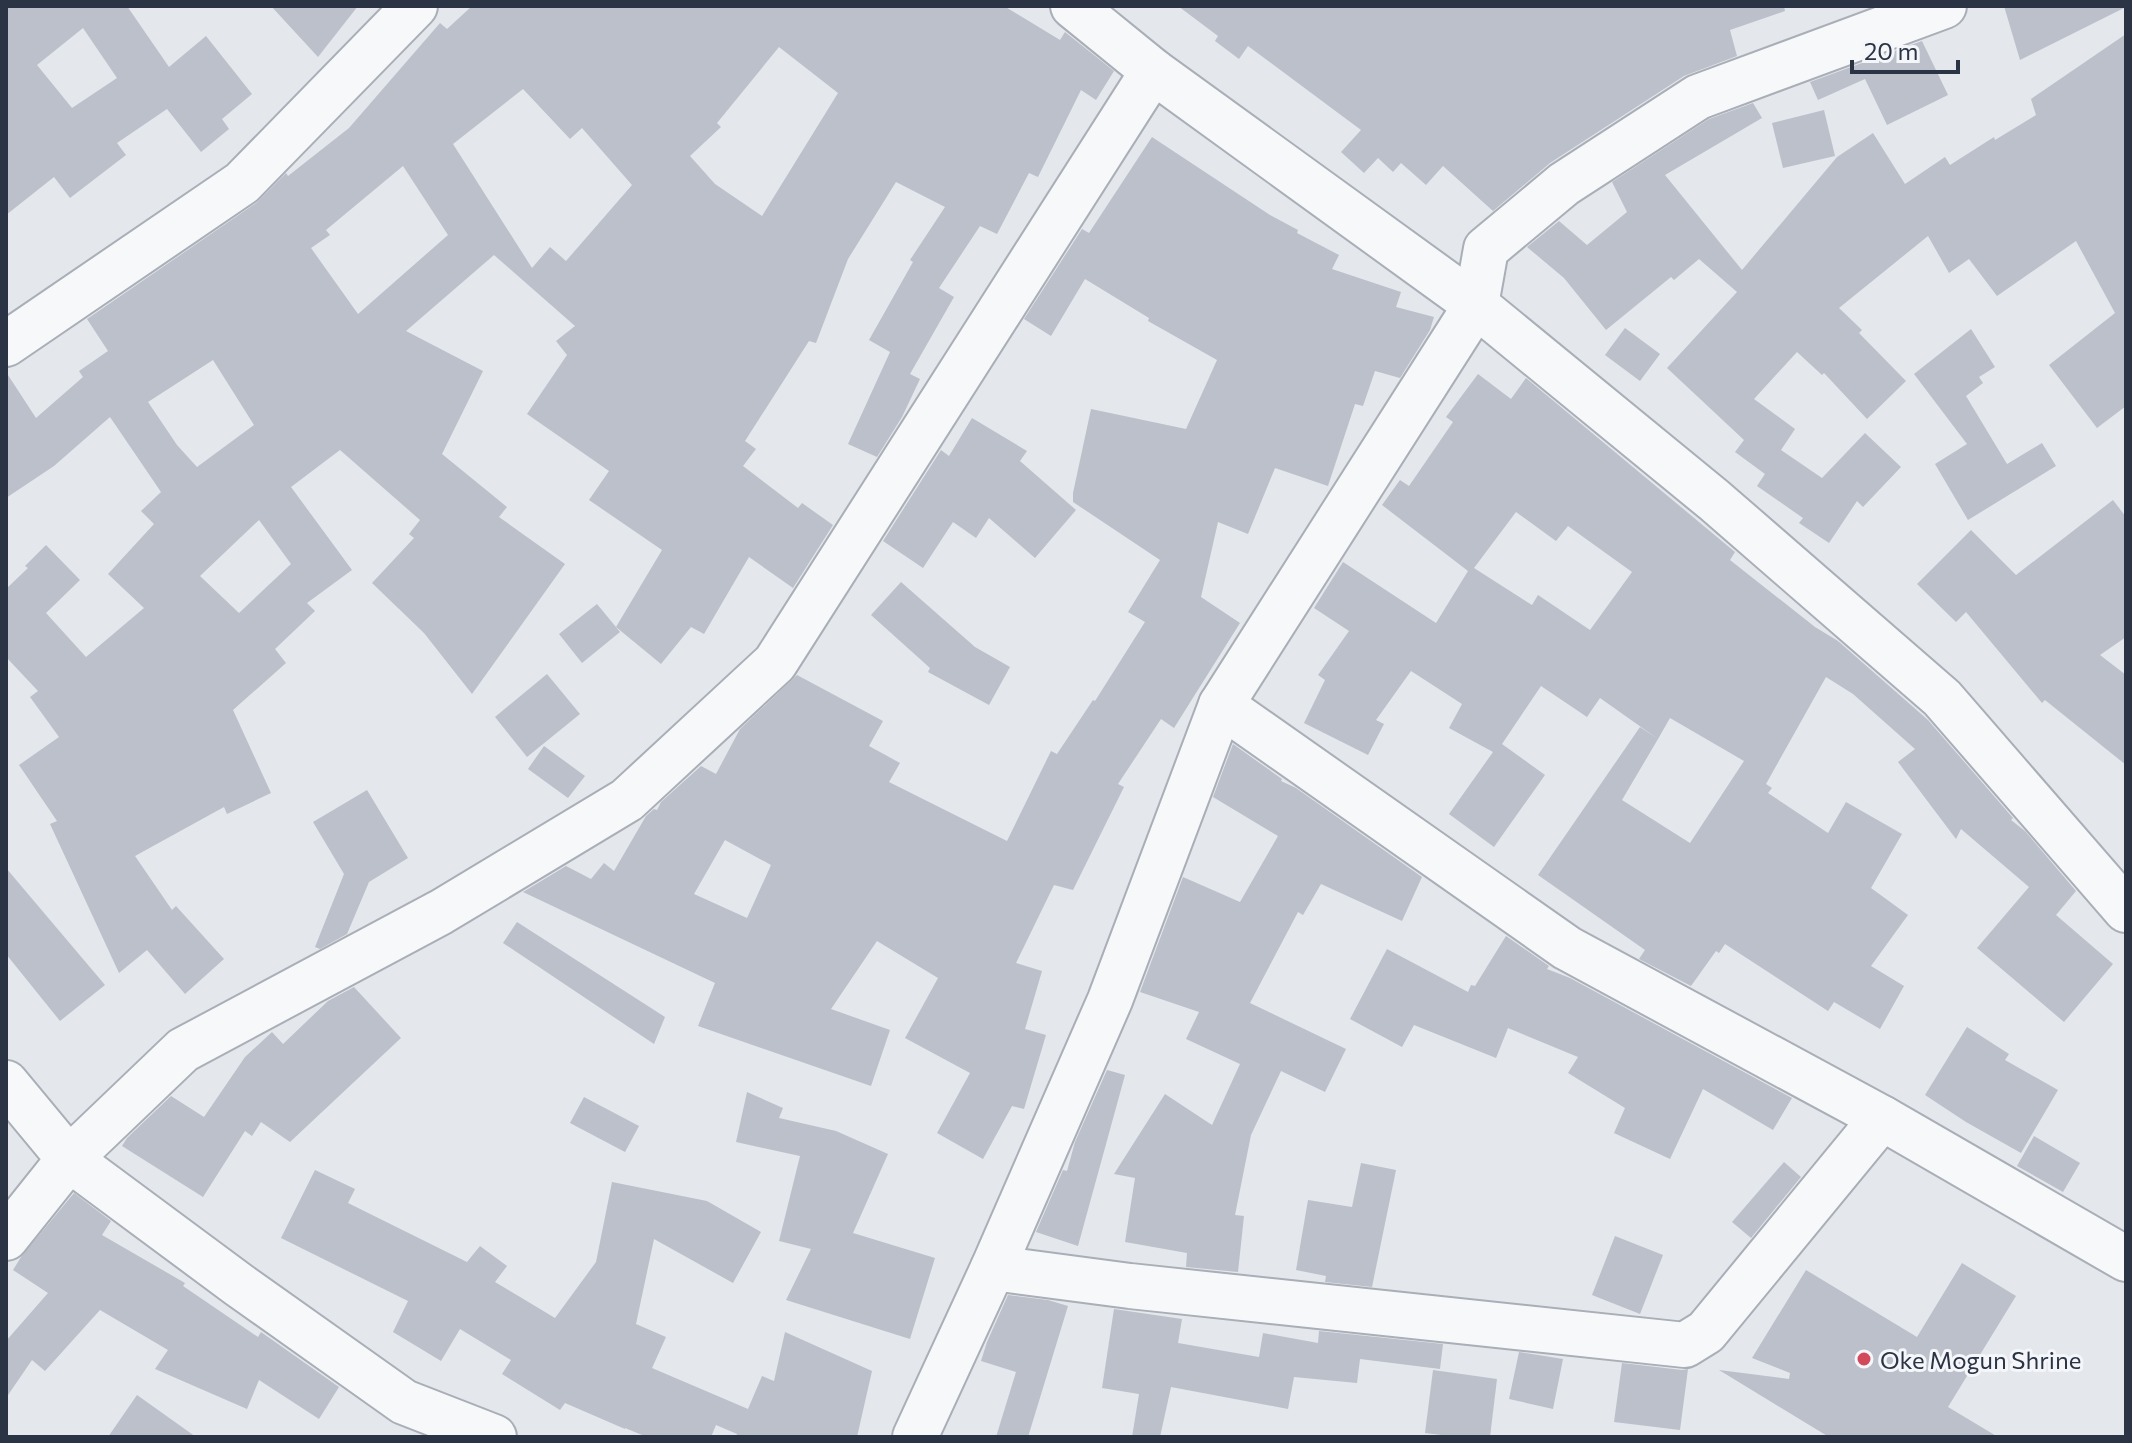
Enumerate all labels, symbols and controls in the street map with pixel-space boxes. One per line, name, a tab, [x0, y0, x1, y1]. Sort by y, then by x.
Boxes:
scale bar	[1852, 24, 1958, 74]
text: 20 m	[1864, 36, 1918, 65]
place label: Oke Mogun Shrine	[1880, 1345, 2081, 1374]
marker: Oke Mogun Shrine	[1855, 1350, 1873, 1368]

